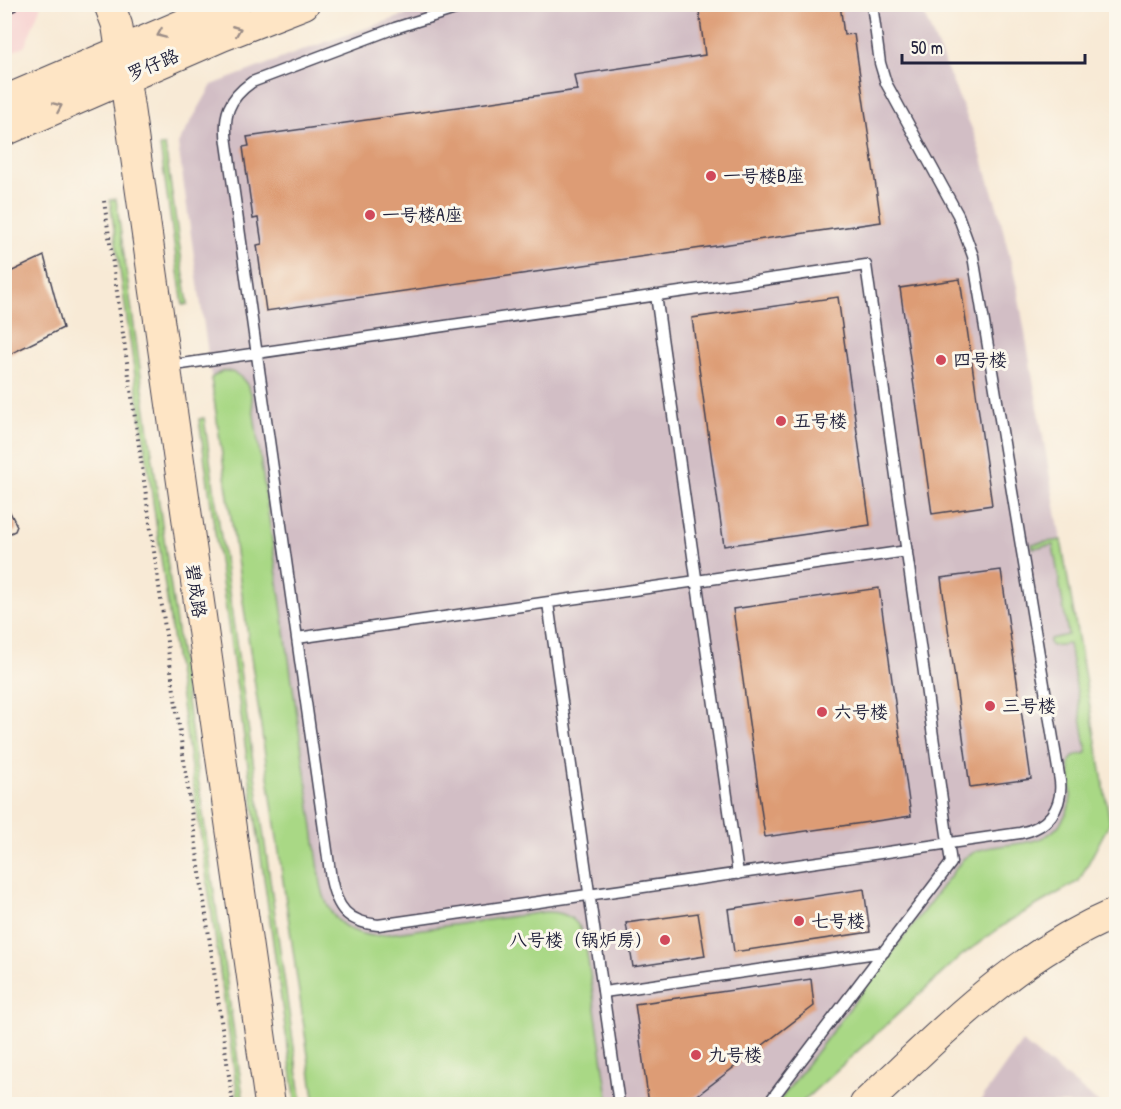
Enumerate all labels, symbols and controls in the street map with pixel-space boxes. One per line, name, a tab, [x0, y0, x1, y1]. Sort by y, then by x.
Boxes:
one-way arrow	[231, 24, 242, 37]
one-way arrow	[156, 26, 167, 38]
scale bar	[902, 27, 1085, 65]
text: 50 m	[911, 35, 943, 60]
street label: 罗仔路	[123, 42, 183, 87]
one-way arrow	[52, 102, 63, 114]
place label: 一号楼B座	[723, 163, 804, 188]
marker: 一号楼B座	[704, 169, 718, 183]
place label: 一号楼A座	[382, 202, 463, 227]
marker: 一号楼A座	[363, 208, 377, 222]
place label: 四号楼	[953, 347, 1007, 372]
marker: 四号楼	[934, 353, 948, 367]
place label: 五号楼	[793, 408, 847, 433]
marker: 五号楼	[774, 414, 788, 428]
street label: 碧成路	[180, 562, 213, 619]
place label: 三号楼	[1002, 693, 1056, 718]
place label: 六号楼	[834, 699, 888, 724]
marker: 三号楼	[983, 699, 997, 713]
marker: 六号楼	[815, 705, 829, 719]
place label: 七号楼	[811, 908, 865, 933]
marker: 七号楼	[792, 914, 806, 928]
place label: 八号楼（锅炉房）	[509, 927, 653, 952]
marker: 八号楼（锅炉房）	[658, 933, 672, 947]
place label: 九号楼	[708, 1042, 762, 1067]
marker: 九号楼	[689, 1048, 703, 1062]

